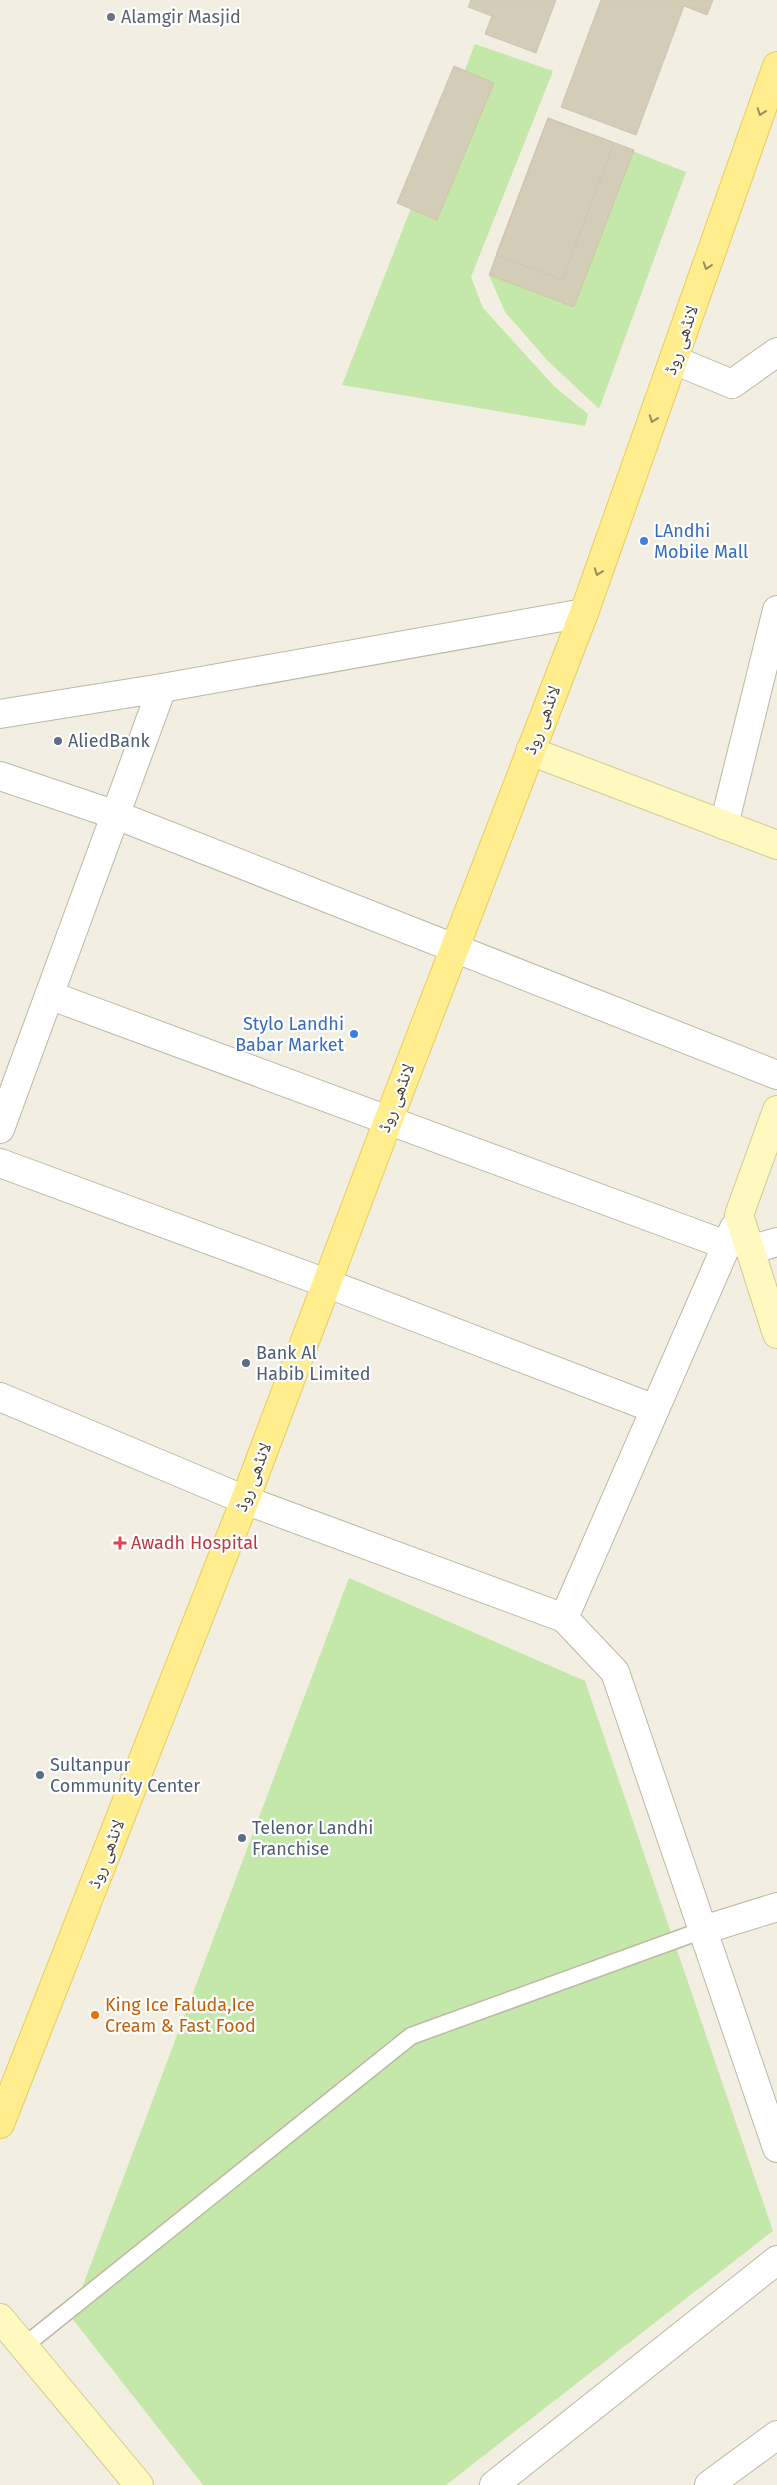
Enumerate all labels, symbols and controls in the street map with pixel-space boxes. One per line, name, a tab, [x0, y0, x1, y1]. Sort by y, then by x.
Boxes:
place label: Alamgir Masjid	[121, 6, 241, 28]
marker: Alamgir Masjid	[105, 11, 117, 23]
one-way arrow	[757, 108, 767, 116]
one-way arrow	[703, 261, 713, 269]
street label: لانڈھی روڈ	[659, 302, 703, 378]
one-way arrow	[649, 414, 659, 423]
place label: LAndhi Mobile Mall	[654, 520, 748, 563]
marker: LAndhi Mobile Mall	[638, 535, 650, 547]
one-way arrow	[594, 567, 604, 576]
street label: لانڈھی روڈ	[519, 682, 565, 758]
place label: AliedBank	[68, 730, 151, 752]
marker: AliedBank	[52, 735, 64, 747]
place label: Stylo Landhi Babar Market	[235, 1013, 344, 1056]
marker: Stylo Landhi Babar Market	[348, 1028, 360, 1040]
street label: لانڈھی روڈ	[373, 1060, 419, 1136]
place label: Bank Al Habib Limited	[256, 1342, 371, 1385]
marker: Bank Al Habib Limited	[240, 1357, 252, 1369]
street label: لانڈھی روڈ	[230, 1439, 276, 1515]
place label: Awadh Hospital	[131, 1532, 258, 1554]
marker: Awadh Hospital	[113, 1536, 127, 1550]
place label: Sultanpur Community Center	[50, 1754, 200, 1797]
marker: Sultanpur Community Center	[34, 1769, 46, 1781]
street label: لانڈھی روڈ	[83, 1816, 129, 1892]
place label: Telenor Landhi Franchise	[252, 1817, 373, 1860]
marker: Telenor Landhi Franchise	[236, 1832, 248, 1844]
place label: King Ice Faluda,Ice Cream & Fast Food	[105, 1994, 256, 2037]
marker: King Ice Faluda,Ice Cream & Fast Food	[89, 2009, 101, 2021]

